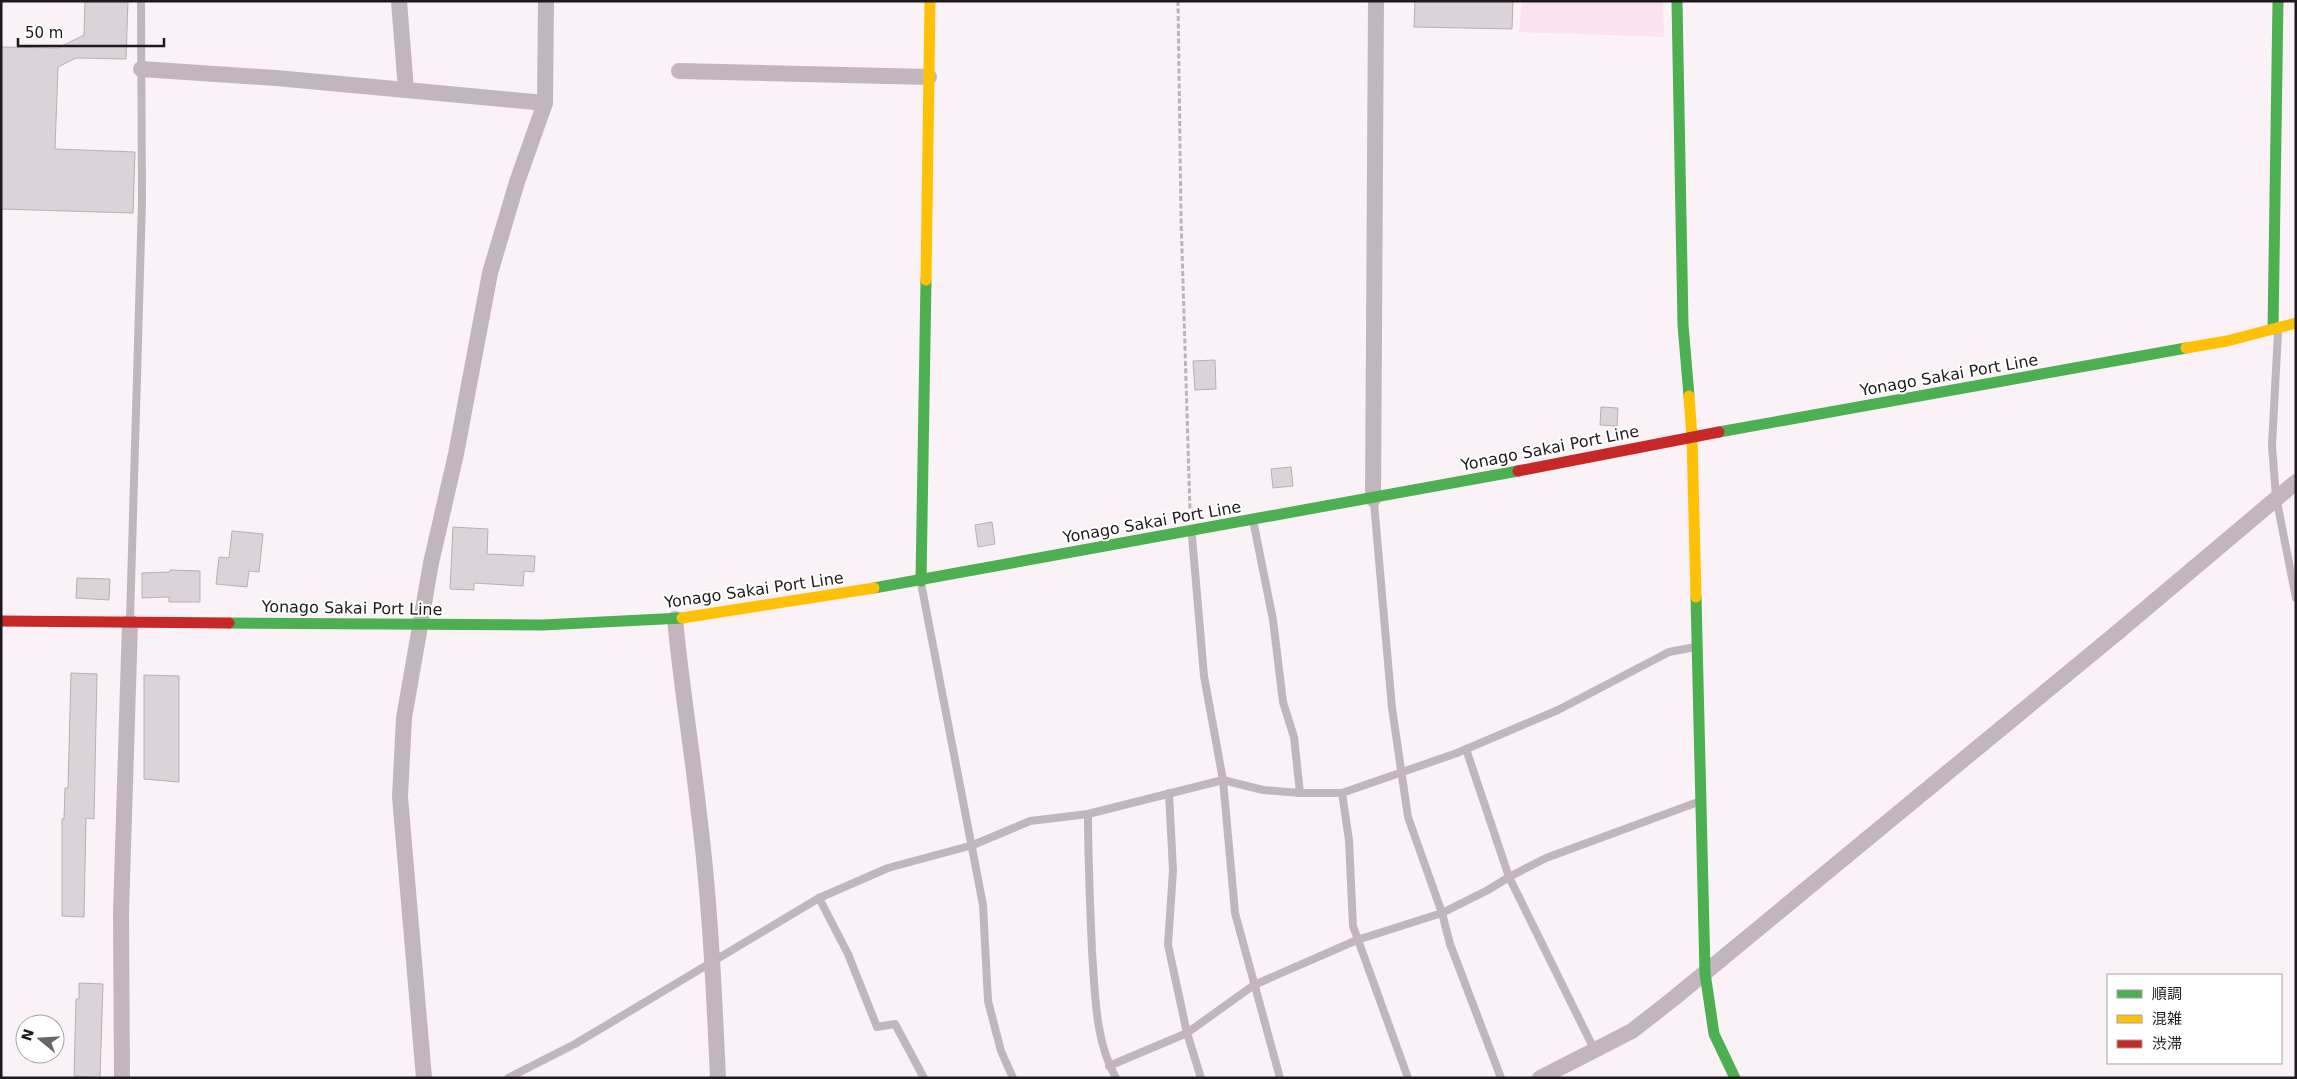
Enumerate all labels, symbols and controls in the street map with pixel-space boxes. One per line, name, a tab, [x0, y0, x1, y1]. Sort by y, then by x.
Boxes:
scale bar	[18, 15, 164, 47]
text: 50 m	[25, 24, 63, 42]
street label: Yonago Sakai Port Line	[1857, 350, 2040, 400]
street label: Yonago Sakai Port Line	[1458, 421, 1641, 475]
street label: Yonago Sakai Port Line	[1060, 497, 1243, 547]
street label: Yonago Sakai Port Line	[662, 568, 845, 612]
street label: Yonago Sakai Port Line	[260, 597, 443, 619]
legend	[2107, 974, 2282, 1064]
text: 順調	[2152, 985, 2182, 1003]
text: 混雑	[2152, 1010, 2182, 1028]
north arrow	[15, 1014, 65, 1064]
text: N	[18, 1027, 37, 1043]
text: 渋滞	[2152, 1035, 2182, 1053]

